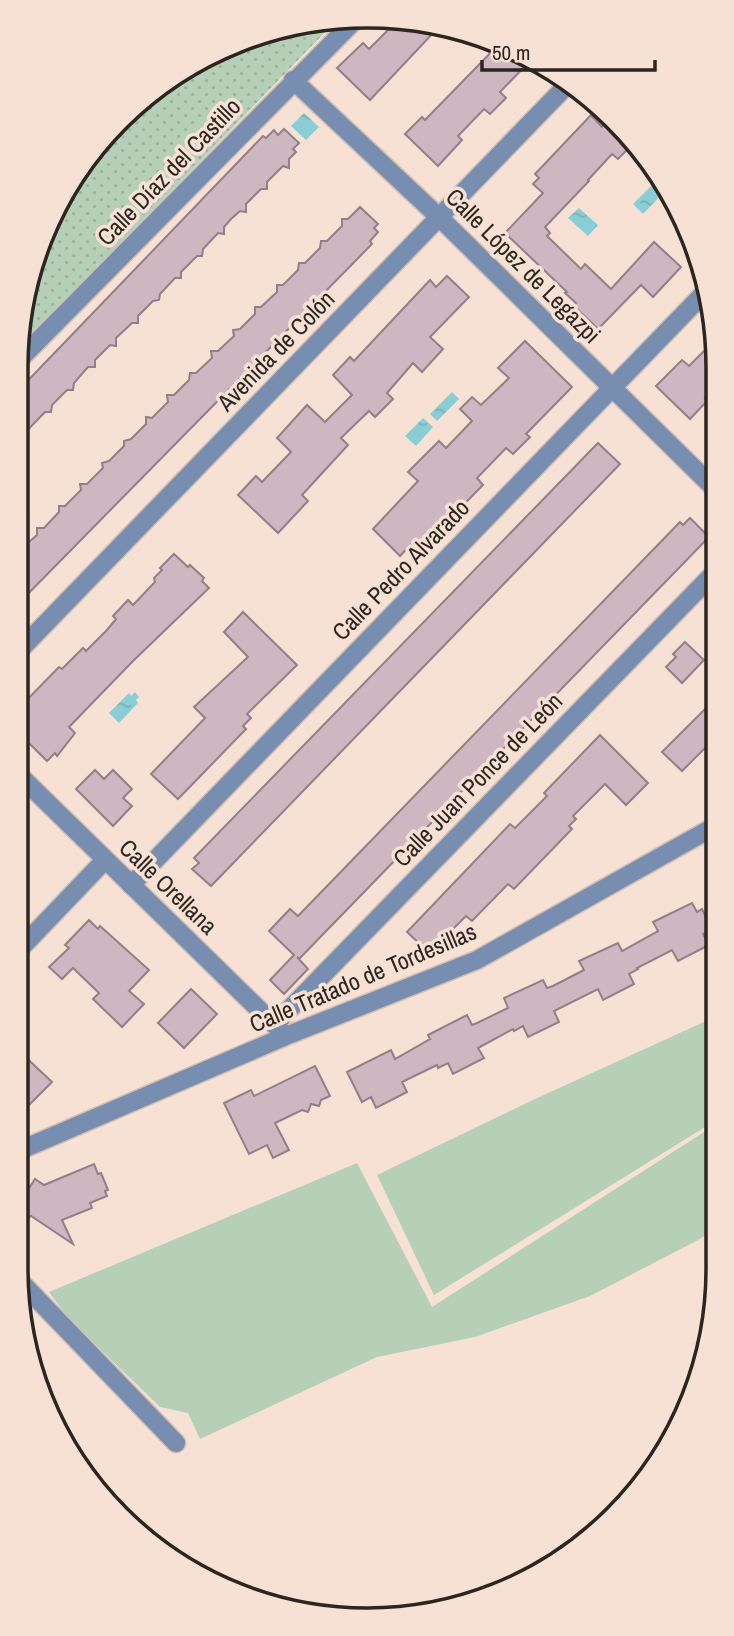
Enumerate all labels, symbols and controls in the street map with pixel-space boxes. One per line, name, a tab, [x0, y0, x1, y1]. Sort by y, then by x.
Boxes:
scale bar	[482, 28, 655, 72]
text: 50 m	[492, 38, 530, 67]
street label: Calle Díaz del Castillo	[90, 91, 247, 252]
street label: Calle López de Legazpi	[439, 181, 608, 350]
street label: Avenida de Colón	[209, 283, 341, 418]
street label: Calle Pedro Alvarado	[325, 492, 476, 647]
street label: Calle Juan Ponce de León	[386, 685, 569, 873]
street label: Calle Orellana	[113, 831, 225, 941]
street label: Calle Tratado de Tordesillas	[244, 915, 481, 1039]

